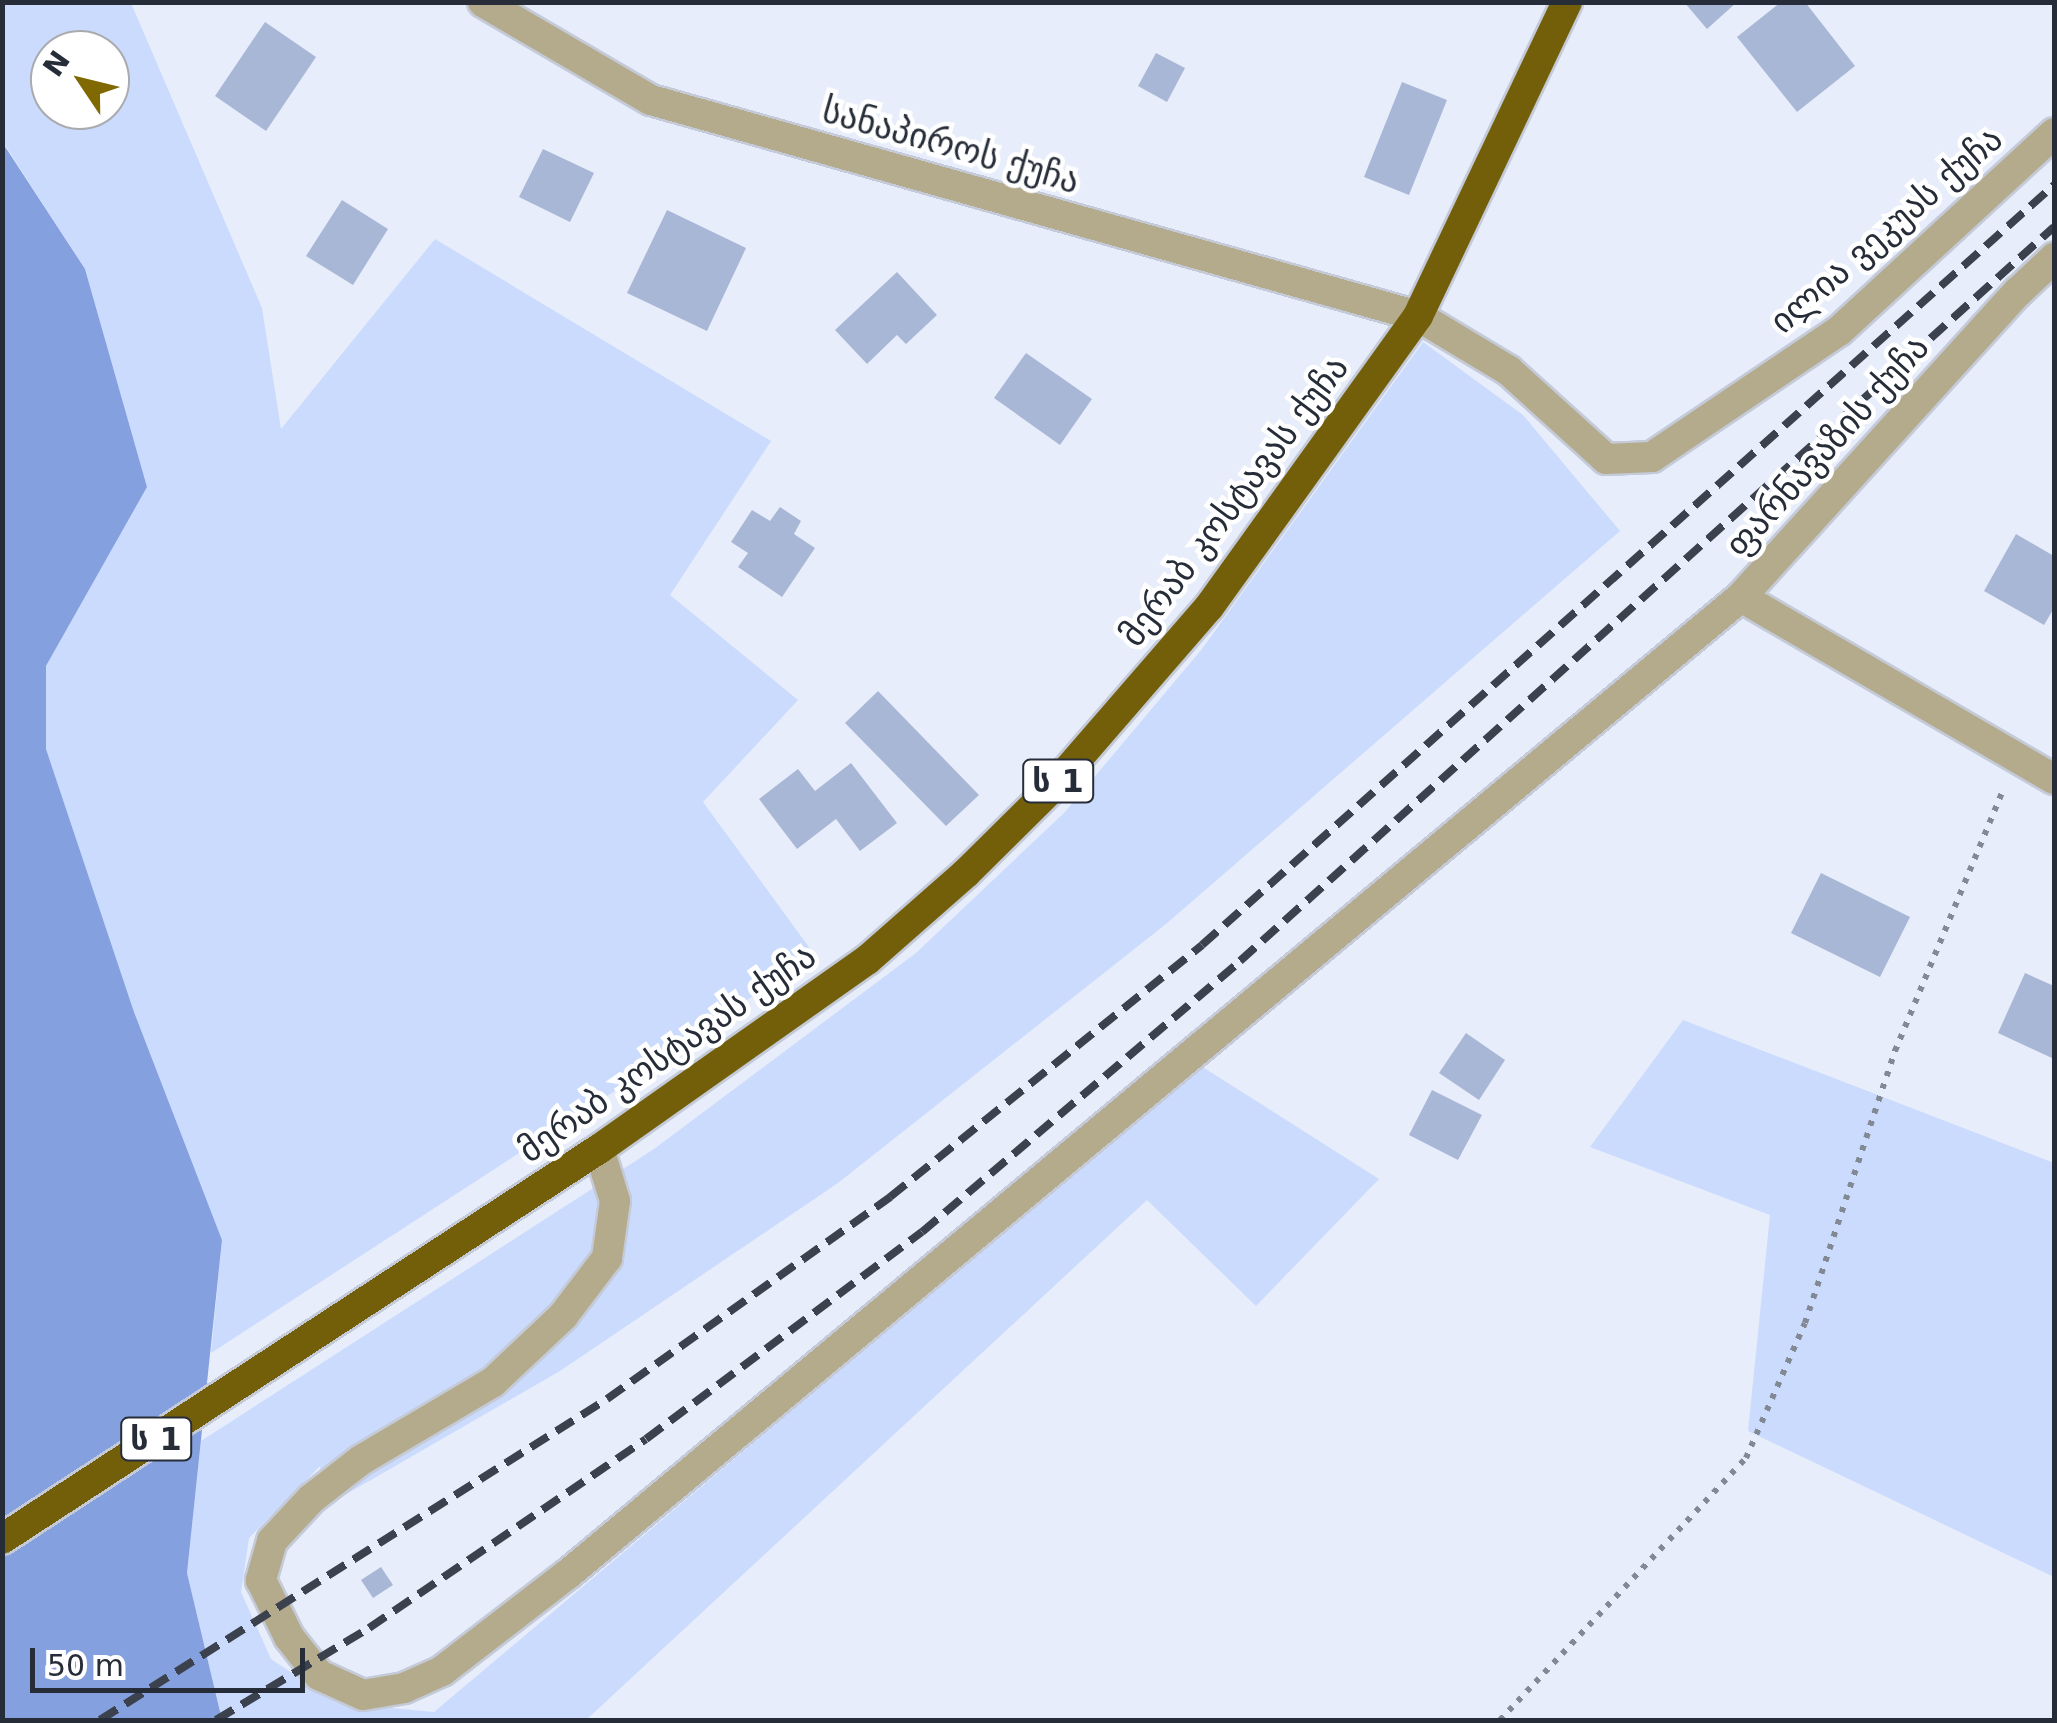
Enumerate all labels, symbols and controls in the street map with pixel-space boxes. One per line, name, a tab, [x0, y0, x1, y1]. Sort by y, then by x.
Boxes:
north arrow	[30, 30, 130, 130]
text: N	[36, 45, 77, 83]
street label: სანაპიროს ქუჩა	[818, 88, 1084, 202]
street label: ილია ვეკუას ქუჩა	[1761, 118, 2011, 342]
street label: ფარნავაზის ქუჩა	[1717, 327, 1937, 565]
street label: მერაბ კოსტავას ქუჩა	[1111, 348, 1357, 654]
road number: ს 1	[1020, 754, 1096, 808]
street label: მერაბ კოსტავას ქუჩა	[511, 935, 823, 1171]
road number: ს 1	[118, 1412, 194, 1466]
scale bar	[35, 1628, 310, 1690]
text: 50 m	[47, 1648, 124, 1683]

